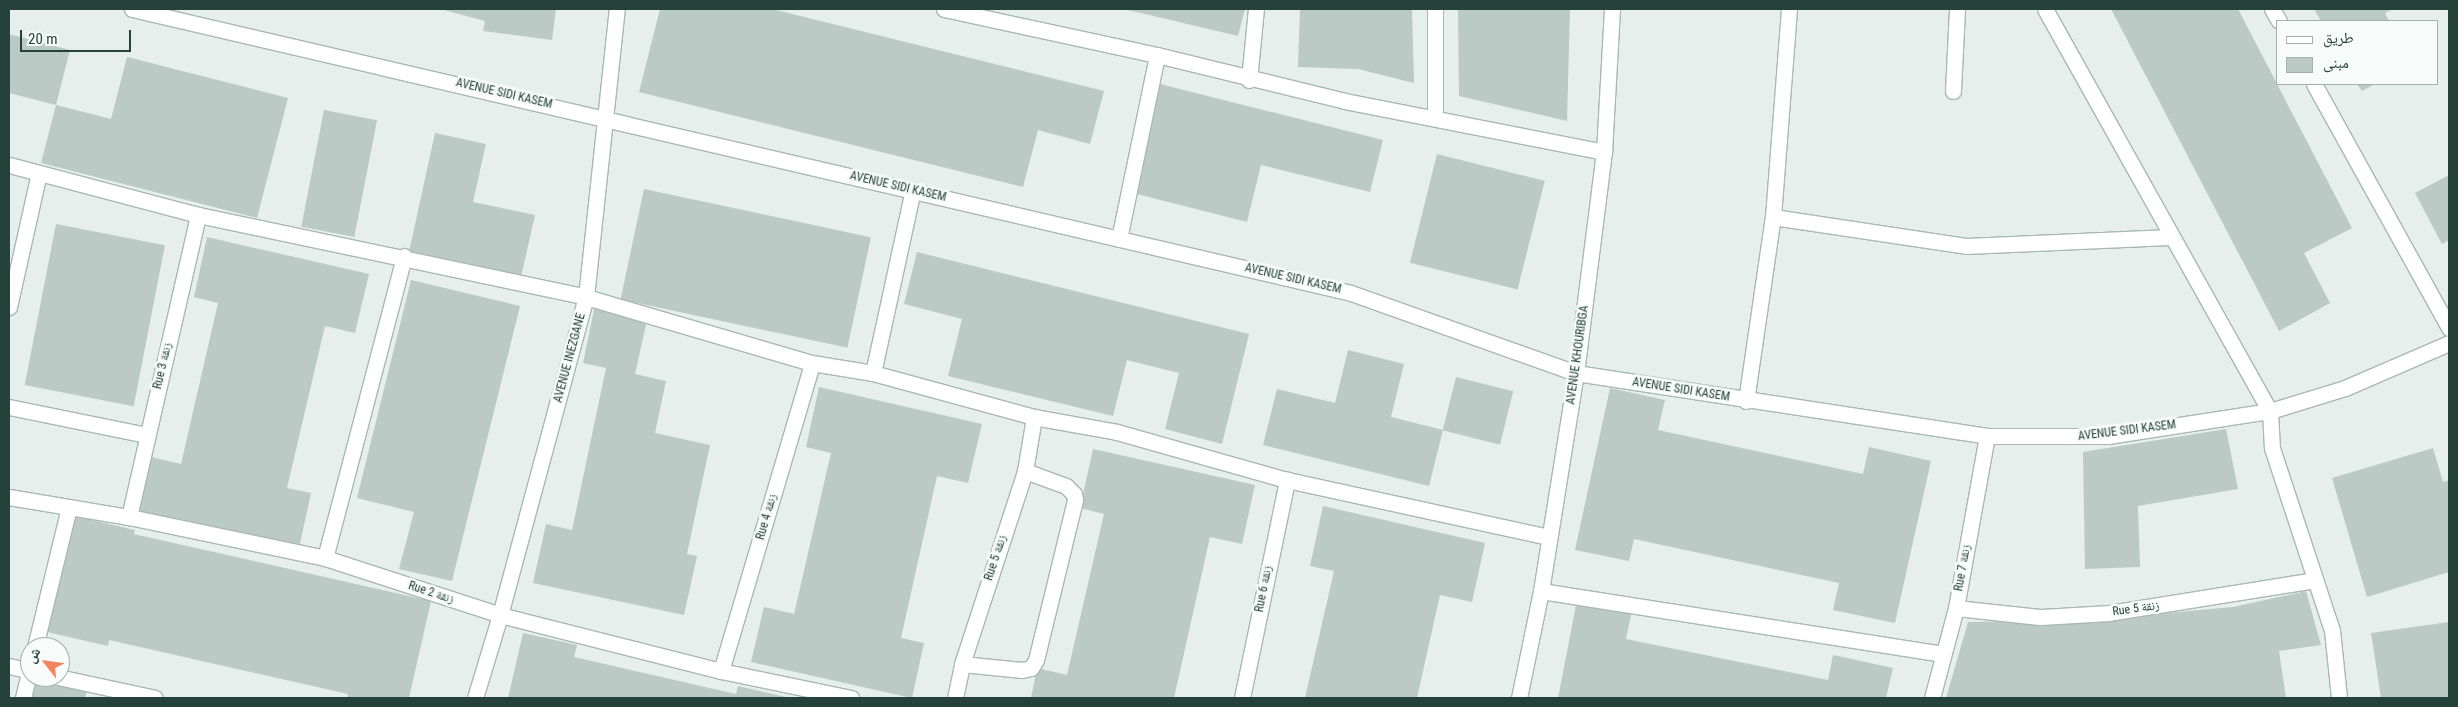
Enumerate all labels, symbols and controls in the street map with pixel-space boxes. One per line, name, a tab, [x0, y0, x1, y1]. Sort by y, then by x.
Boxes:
scale bar	[22, 20, 134, 52]
legend	[2276, 20, 2438, 85]
text: طريق	[2323, 29, 2354, 47]
text: 20 m	[28, 30, 58, 48]
text: مبنى	[2323, 54, 2349, 72]
street label: AVENUE SIDI KASEM	[454, 76, 554, 112]
street label: AVENUE SIDI KASEM	[848, 169, 948, 205]
street label: AVENUE SIDI KASEM	[1243, 261, 1343, 297]
street label: AVENUE KHOURIBGA	[1564, 305, 1592, 405]
street label: AVENUE INEZGANE	[551, 312, 589, 404]
street label: Rue 3 زنقة	[151, 341, 175, 391]
street label: AVENUE SIDI KASEM	[1631, 375, 1731, 405]
street label: AVENUE SIDI KASEM	[2077, 418, 2177, 444]
street label: Rue 4 زنقة	[754, 492, 780, 542]
street label: Rue 5 زنقة	[982, 533, 1010, 583]
street label: Rue 7 زنقة	[1952, 543, 1974, 593]
street label: Rue 6 زنقة	[1252, 564, 1276, 614]
street label: Rue 2 زنقة	[406, 579, 456, 607]
street label: Rue 5 زنقة	[2112, 599, 2160, 619]
north arrow	[20, 637, 70, 687]
text: ش	[22, 645, 44, 665]

